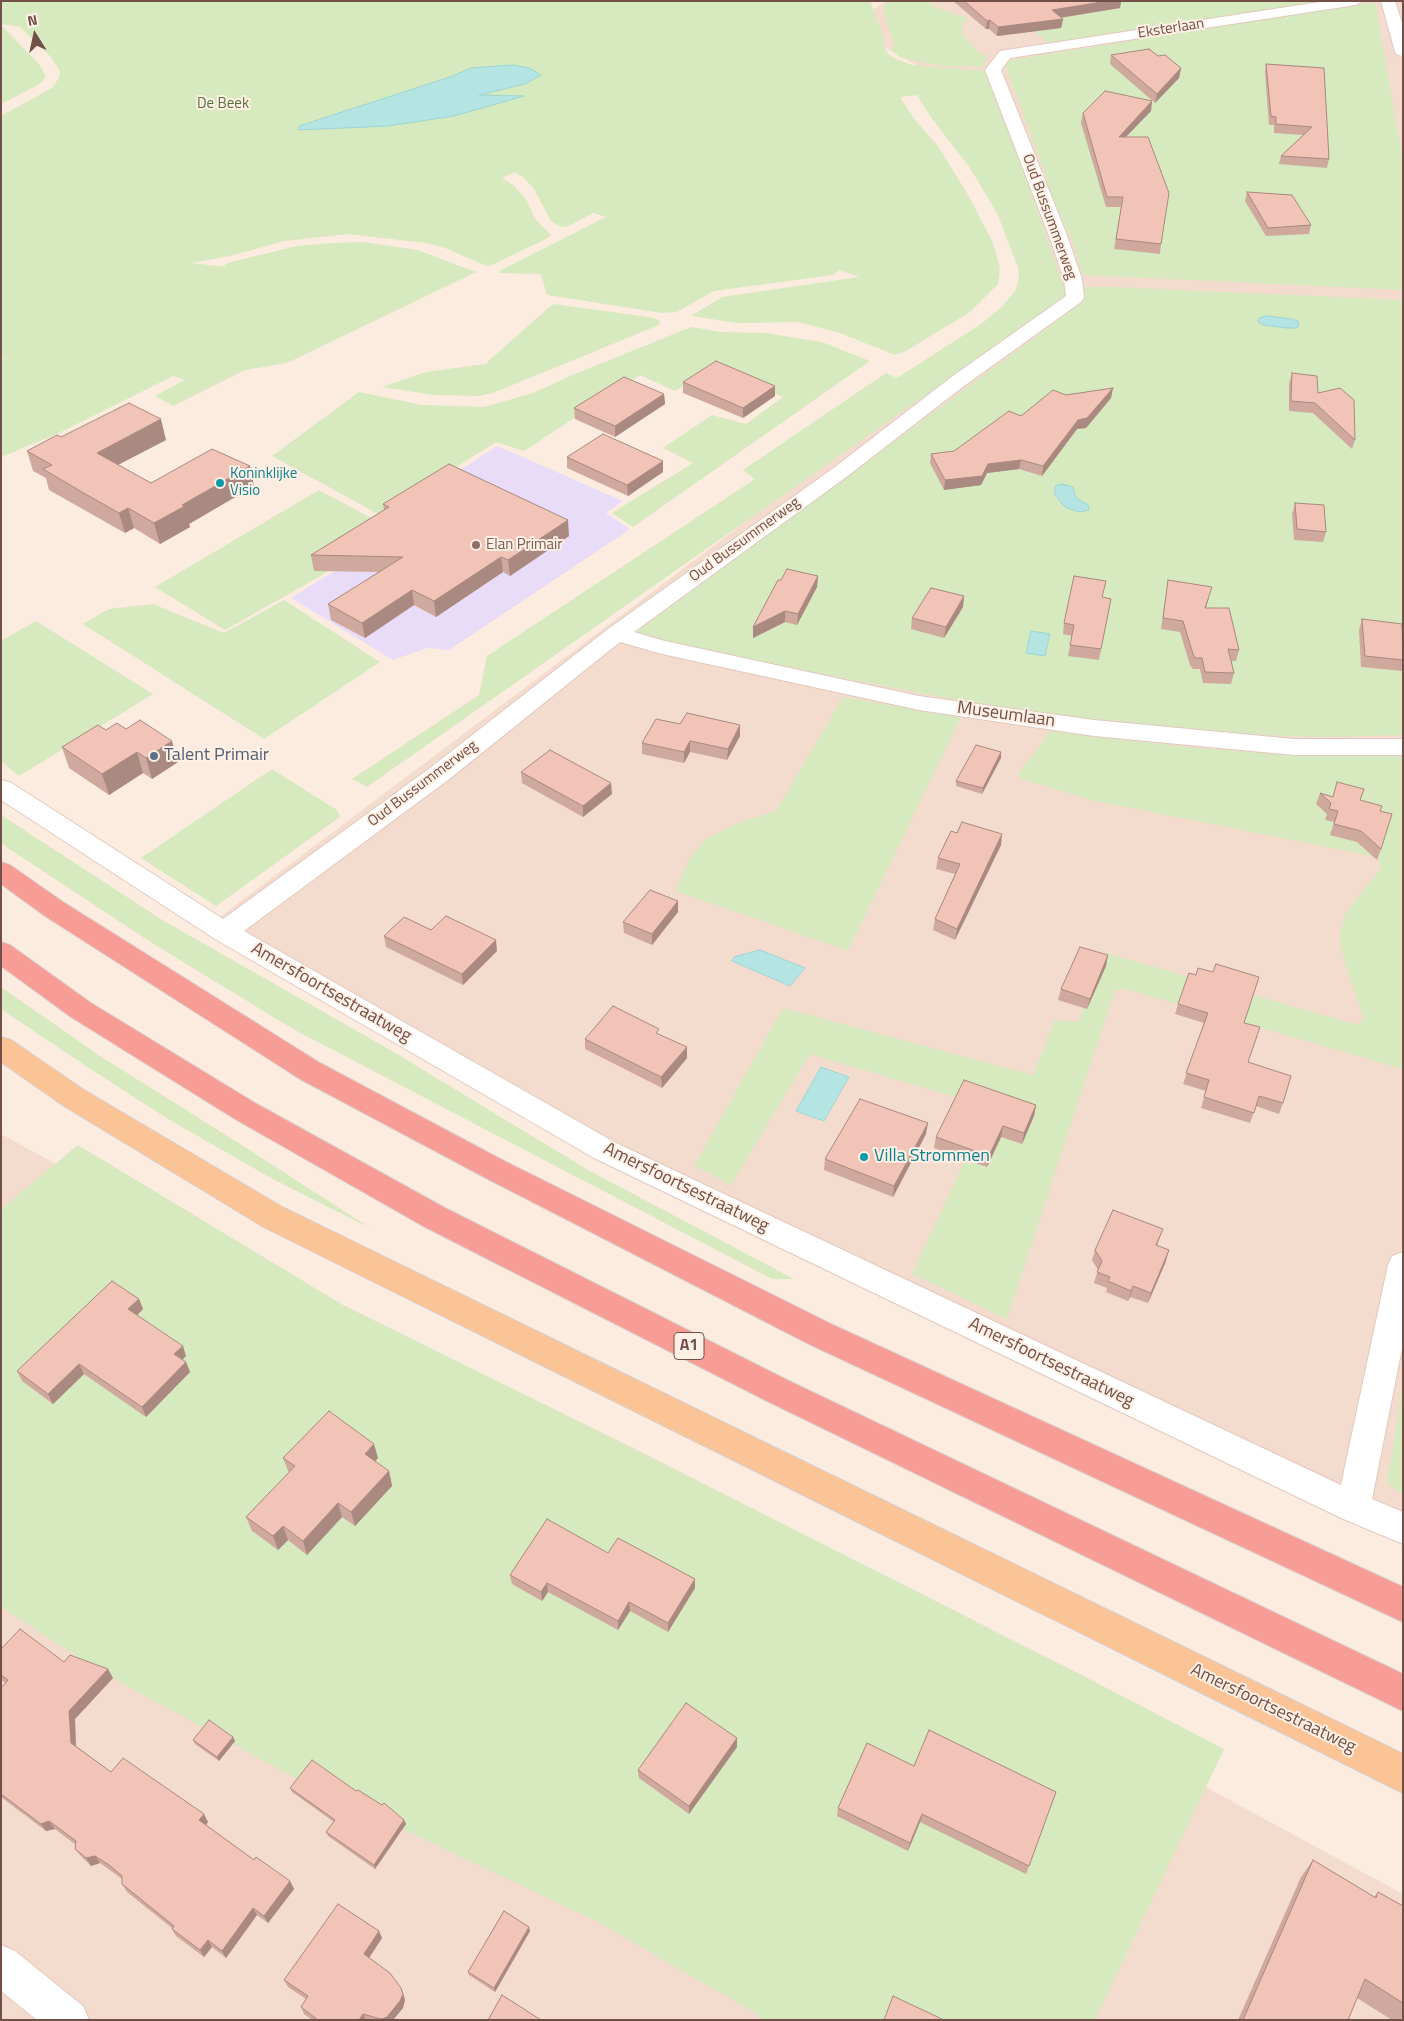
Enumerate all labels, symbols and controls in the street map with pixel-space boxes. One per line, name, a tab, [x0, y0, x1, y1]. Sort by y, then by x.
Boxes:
text: N	[26, 9, 39, 31]
north arrow	[10, 10, 60, 60]
street label: Eksterlaan	[1136, 15, 1206, 43]
park label: De Beek	[197, 95, 249, 113]
street label: Oud Bussummerweg	[1018, 152, 1080, 282]
place label: Koninklijke Visio	[230, 465, 297, 500]
marker: Koninklijke Visio	[214, 477, 226, 489]
street label: Oud Bussummerweg	[686, 494, 804, 586]
place label: Elan Primair	[486, 536, 563, 554]
marker: Elan Primair	[470, 539, 482, 551]
street label: Museumlaan	[956, 697, 1056, 733]
street label: Oud Bussummerweg	[365, 737, 481, 831]
place label: Talent Primair	[164, 745, 269, 767]
marker: Talent Primair	[148, 750, 160, 762]
street label: Amersfoortsestraatweg	[247, 938, 415, 1048]
street label: Amersfoortsestraatweg	[600, 1139, 772, 1237]
place label: Villa Strommen	[874, 1146, 990, 1168]
marker: Villa Strommen	[858, 1151, 870, 1163]
street label: Amersfoortsestraatweg	[965, 1314, 1137, 1412]
road number: A1	[674, 1332, 704, 1360]
street label: Amersfoortsestraatweg	[1187, 1660, 1359, 1758]

